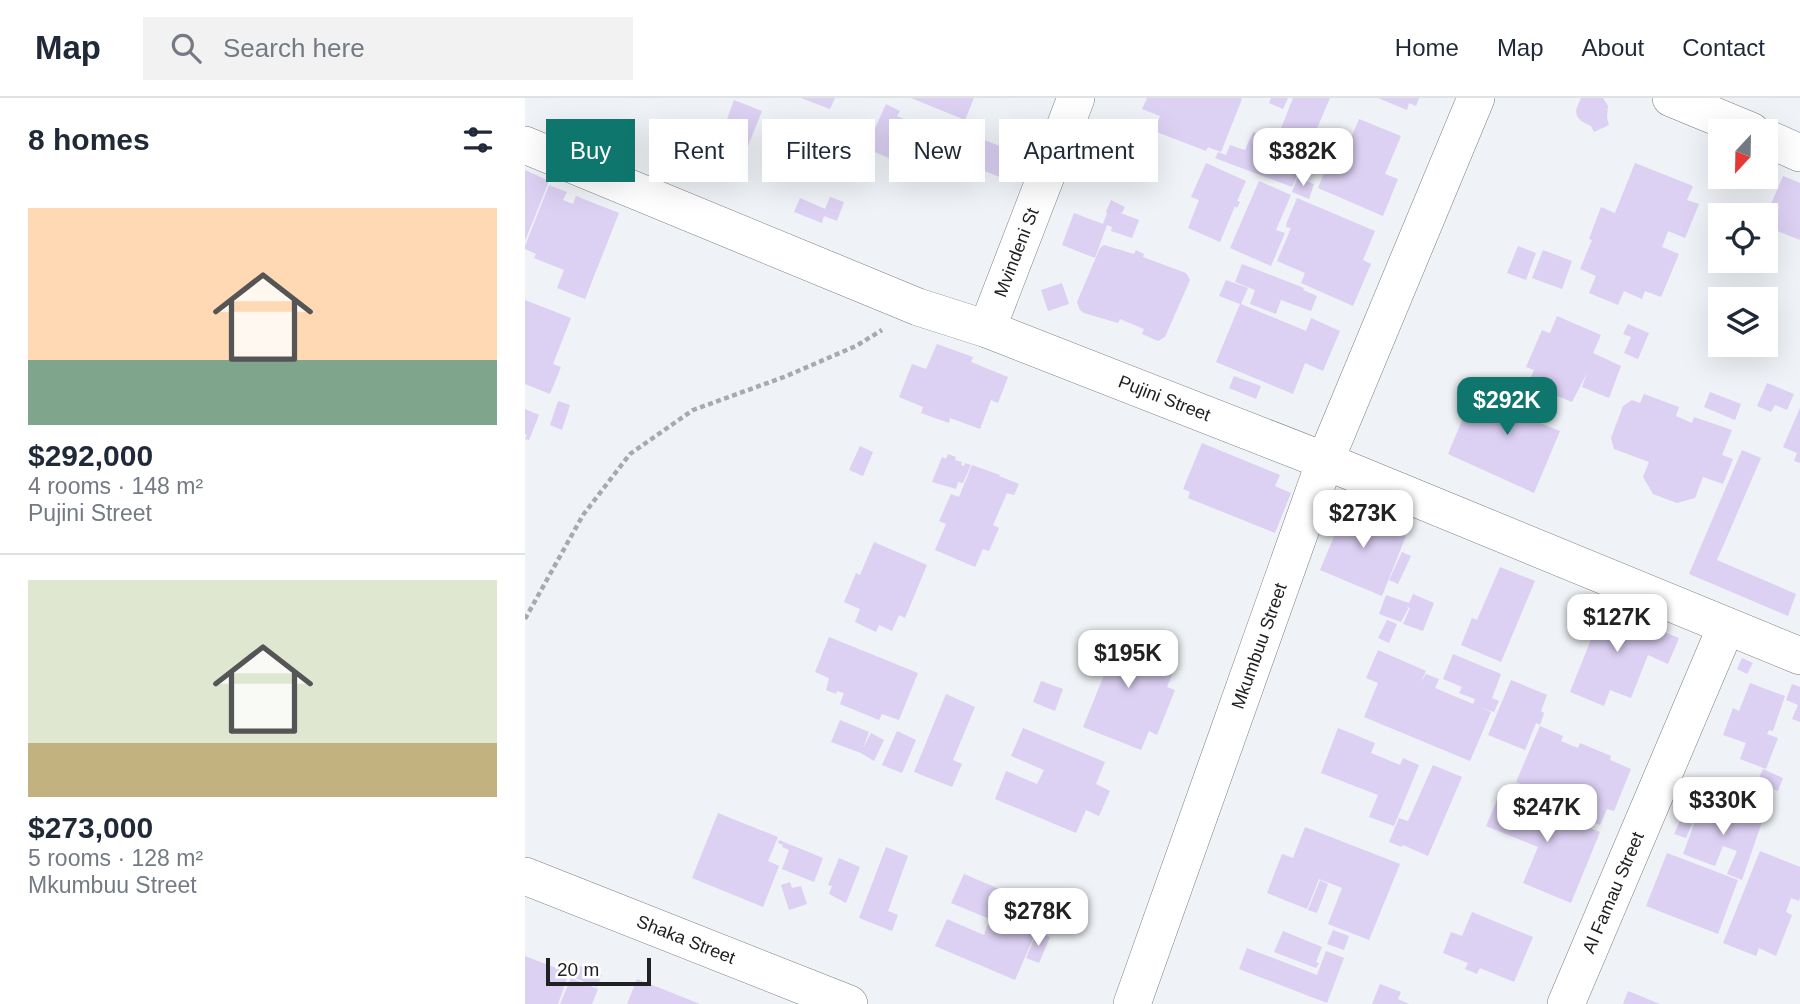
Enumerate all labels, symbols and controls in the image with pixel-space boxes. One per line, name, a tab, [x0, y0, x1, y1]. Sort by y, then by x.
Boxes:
search box	[143, 17, 633, 80]
text: Map	[35, 29, 101, 66]
icon: search	[167, 29, 205, 67]
text: Search here	[223, 33, 365, 63]
text: Home	[1395, 34, 1459, 61]
text: Map	[1497, 34, 1544, 61]
text: About	[1582, 34, 1644, 61]
text: Contact	[1682, 34, 1765, 61]
chip: Buy	[546, 119, 635, 182]
chip: Rent	[649, 119, 748, 182]
chip: Filters	[762, 119, 875, 182]
chip: New	[889, 119, 985, 182]
chip: Apartment	[999, 119, 1158, 182]
north arrow	[1708, 119, 1778, 189]
map controls	[1708, 119, 1778, 357]
icon: filters	[459, 121, 497, 159]
text: 8 homes	[28, 123, 150, 156]
pin: $382K	[1254, 129, 1352, 188]
text: $382K	[1269, 138, 1337, 164]
button: locate	[1708, 203, 1778, 273]
street label: Mvindeni St	[990, 205, 1043, 300]
icon: home	[200, 254, 326, 380]
button: layers	[1708, 287, 1778, 357]
street label: Pujini Street	[1116, 371, 1213, 425]
pin: $292K	[1458, 378, 1556, 437]
text: $292K	[1473, 387, 1541, 413]
text: $292,000	[28, 439, 153, 472]
text: 4 rooms · 148 m²	[28, 473, 203, 499]
pin: $273K	[1314, 490, 1412, 550]
text: Pujini Street	[28, 500, 152, 526]
text: $273K	[1329, 500, 1397, 526]
street label: Mkumbuu Street	[1228, 580, 1291, 712]
pin: $127K	[1568, 594, 1666, 654]
text: $127K	[1583, 604, 1651, 630]
icon: home	[200, 626, 326, 752]
pin: $195K	[1079, 630, 1177, 690]
text: $195K	[1094, 640, 1162, 666]
pin: $330K	[1674, 778, 1772, 837]
pin: $247K	[1498, 784, 1596, 844]
text: $330K	[1689, 787, 1757, 813]
text: $247K	[1513, 794, 1581, 820]
text: $273,000	[28, 811, 153, 844]
street label: Al Famau Street	[1579, 829, 1648, 956]
text: 5 rooms · 128 m²	[28, 845, 203, 871]
text: Mkumbuu Street	[28, 872, 197, 898]
pin: $278K	[989, 888, 1087, 948]
text: $278K	[1004, 898, 1072, 924]
street label: Shaka Street	[634, 911, 738, 968]
scale bar	[546, 955, 651, 987]
text: 20 m	[557, 959, 599, 980]

